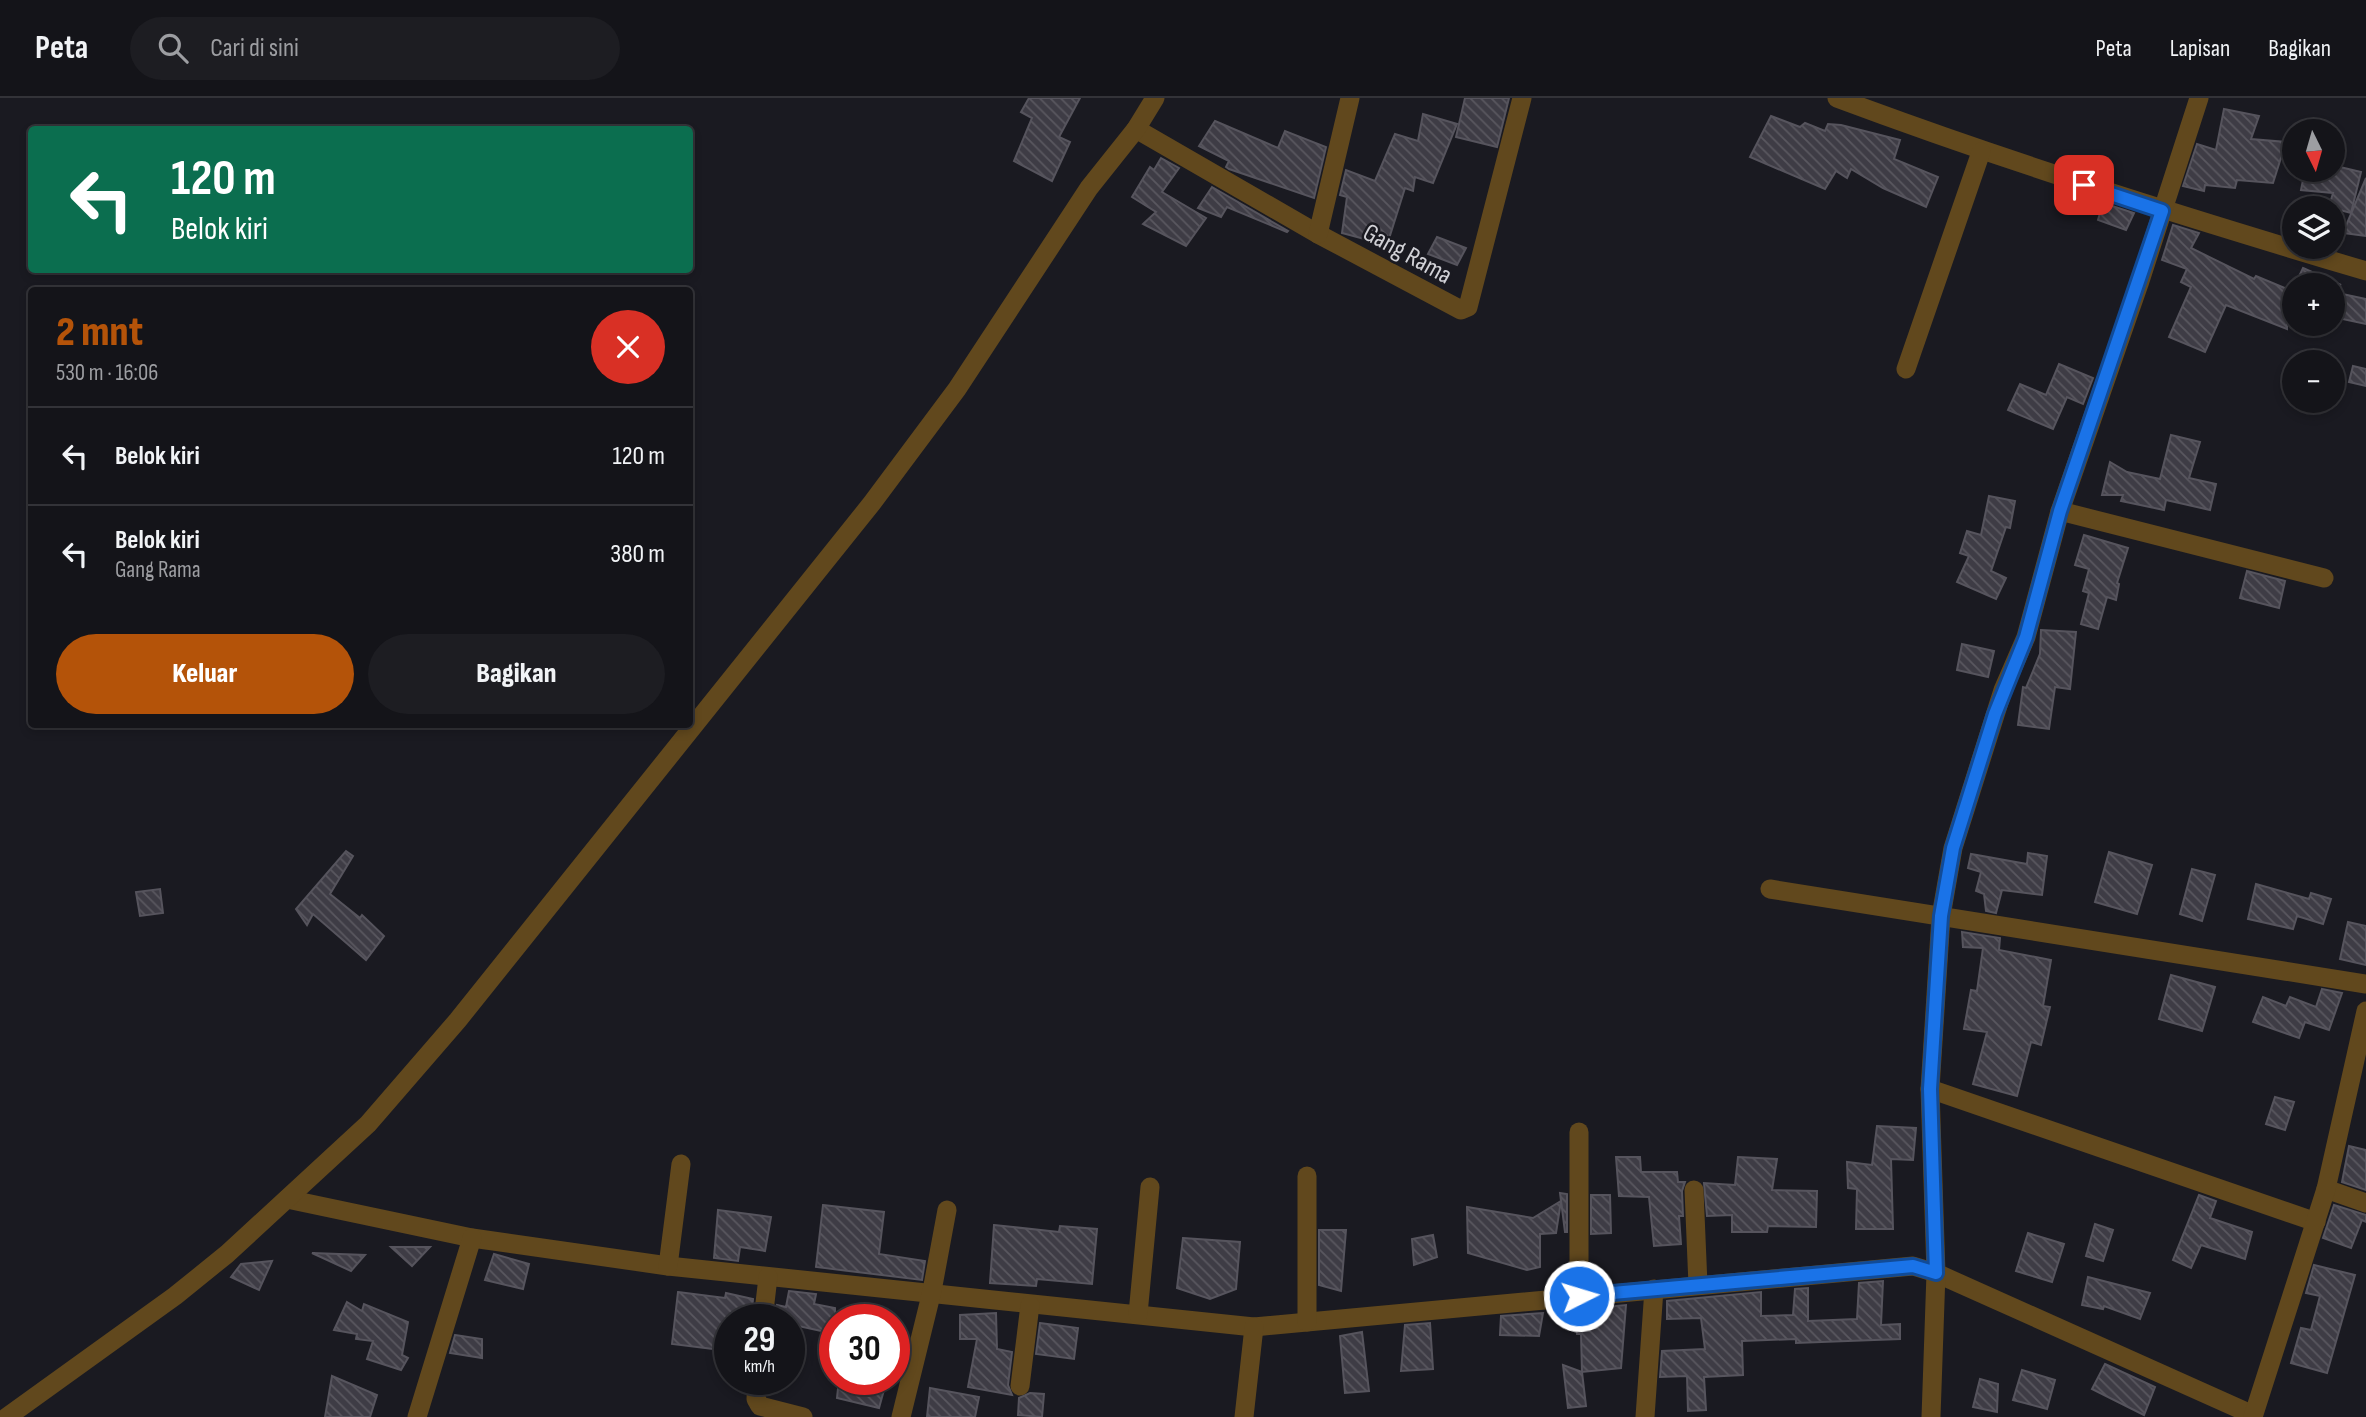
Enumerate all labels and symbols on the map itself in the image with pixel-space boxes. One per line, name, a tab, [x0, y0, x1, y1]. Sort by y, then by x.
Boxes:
north arrow	[2282, 119, 2345, 182]
pin	[2054, 155, 2114, 215]
street label: Gang Rama	[1357, 217, 1457, 291]
position arrow	[1542, 1259, 1616, 1333]
speed limit sign: 30	[819, 1304, 910, 1395]

